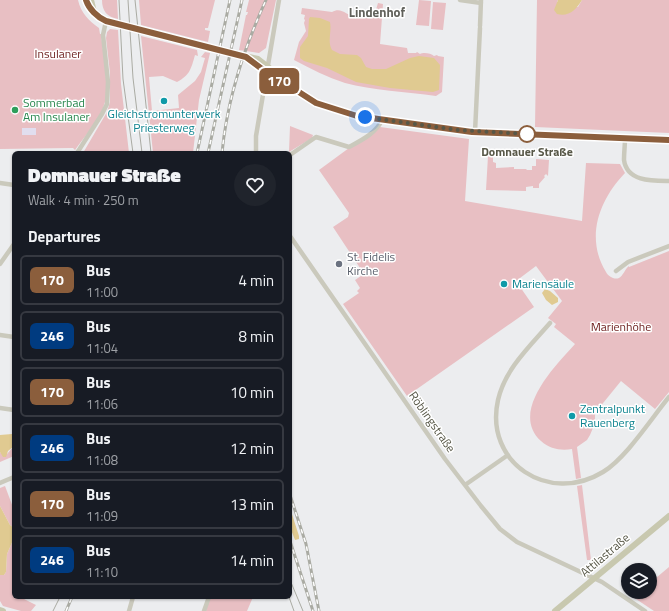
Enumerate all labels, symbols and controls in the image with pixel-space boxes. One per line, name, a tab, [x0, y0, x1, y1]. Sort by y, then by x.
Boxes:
district label: Lindenhof	[349, 2, 406, 22]
park label: Insulaner	[35, 44, 81, 63]
line badge: 170	[256, 68, 302, 94]
text: 170	[267, 70, 291, 91]
place label: Sommerbad Am Insulaner	[23, 93, 90, 126]
marker: Gleichstromunterwerk Priesterweg	[159, 96, 169, 106]
place label: Gleichstromunterwerk Priesterweg	[108, 104, 221, 137]
marker: Sommerbad Am Insulaner	[10, 105, 20, 115]
your location	[355, 107, 375, 127]
marker: Domnauer Straße	[518, 125, 536, 143]
place label: Domnauer Straße	[481, 142, 573, 161]
text: Domnauer Straße	[28, 160, 181, 189]
button: heart	[234, 164, 276, 206]
text: Walk · 4 min · 250 m	[28, 190, 139, 210]
text: Departures	[28, 225, 101, 248]
place label: St. Fidelis Kirche	[347, 247, 396, 280]
text: Bus	[86, 259, 111, 282]
marker: St. Fidelis Kirche	[334, 259, 344, 269]
text: 170	[40, 269, 64, 290]
text: 4 min	[238, 269, 274, 292]
place label: Mariensäule	[512, 274, 574, 293]
marker: Mariensäule	[499, 279, 509, 289]
text: 11:00	[86, 282, 118, 302]
text: Bus	[86, 315, 111, 338]
park label: Marienhöhe	[591, 317, 651, 336]
text: 246	[40, 325, 64, 346]
text: 8 min	[238, 325, 274, 348]
text: 11:04	[86, 338, 118, 358]
text: Bus	[86, 371, 111, 394]
text: 170	[40, 381, 64, 402]
text: 10 min	[230, 381, 274, 404]
street label: Röblingstraße	[404, 387, 461, 456]
text: 11:06	[86, 394, 118, 414]
place label: Zentralpunkt Rauenberg	[580, 399, 646, 432]
marker: Zentralpunkt Rauenberg	[567, 411, 577, 421]
text: Bus	[86, 427, 111, 450]
text: 246	[40, 437, 64, 458]
text: 12 min	[230, 437, 274, 460]
text: 11:08	[86, 450, 118, 470]
text: Bus	[86, 483, 111, 506]
text: 170	[40, 493, 64, 514]
text: 13 min	[230, 493, 274, 516]
text: 11:09	[86, 506, 118, 526]
street label: Attilastraße	[576, 528, 634, 581]
text: Bus	[86, 539, 111, 562]
text: 246	[40, 549, 64, 570]
text: 14 min	[230, 549, 274, 572]
text: 11:10	[86, 562, 118, 582]
map controls	[621, 563, 657, 599]
button: layers	[621, 563, 657, 599]

